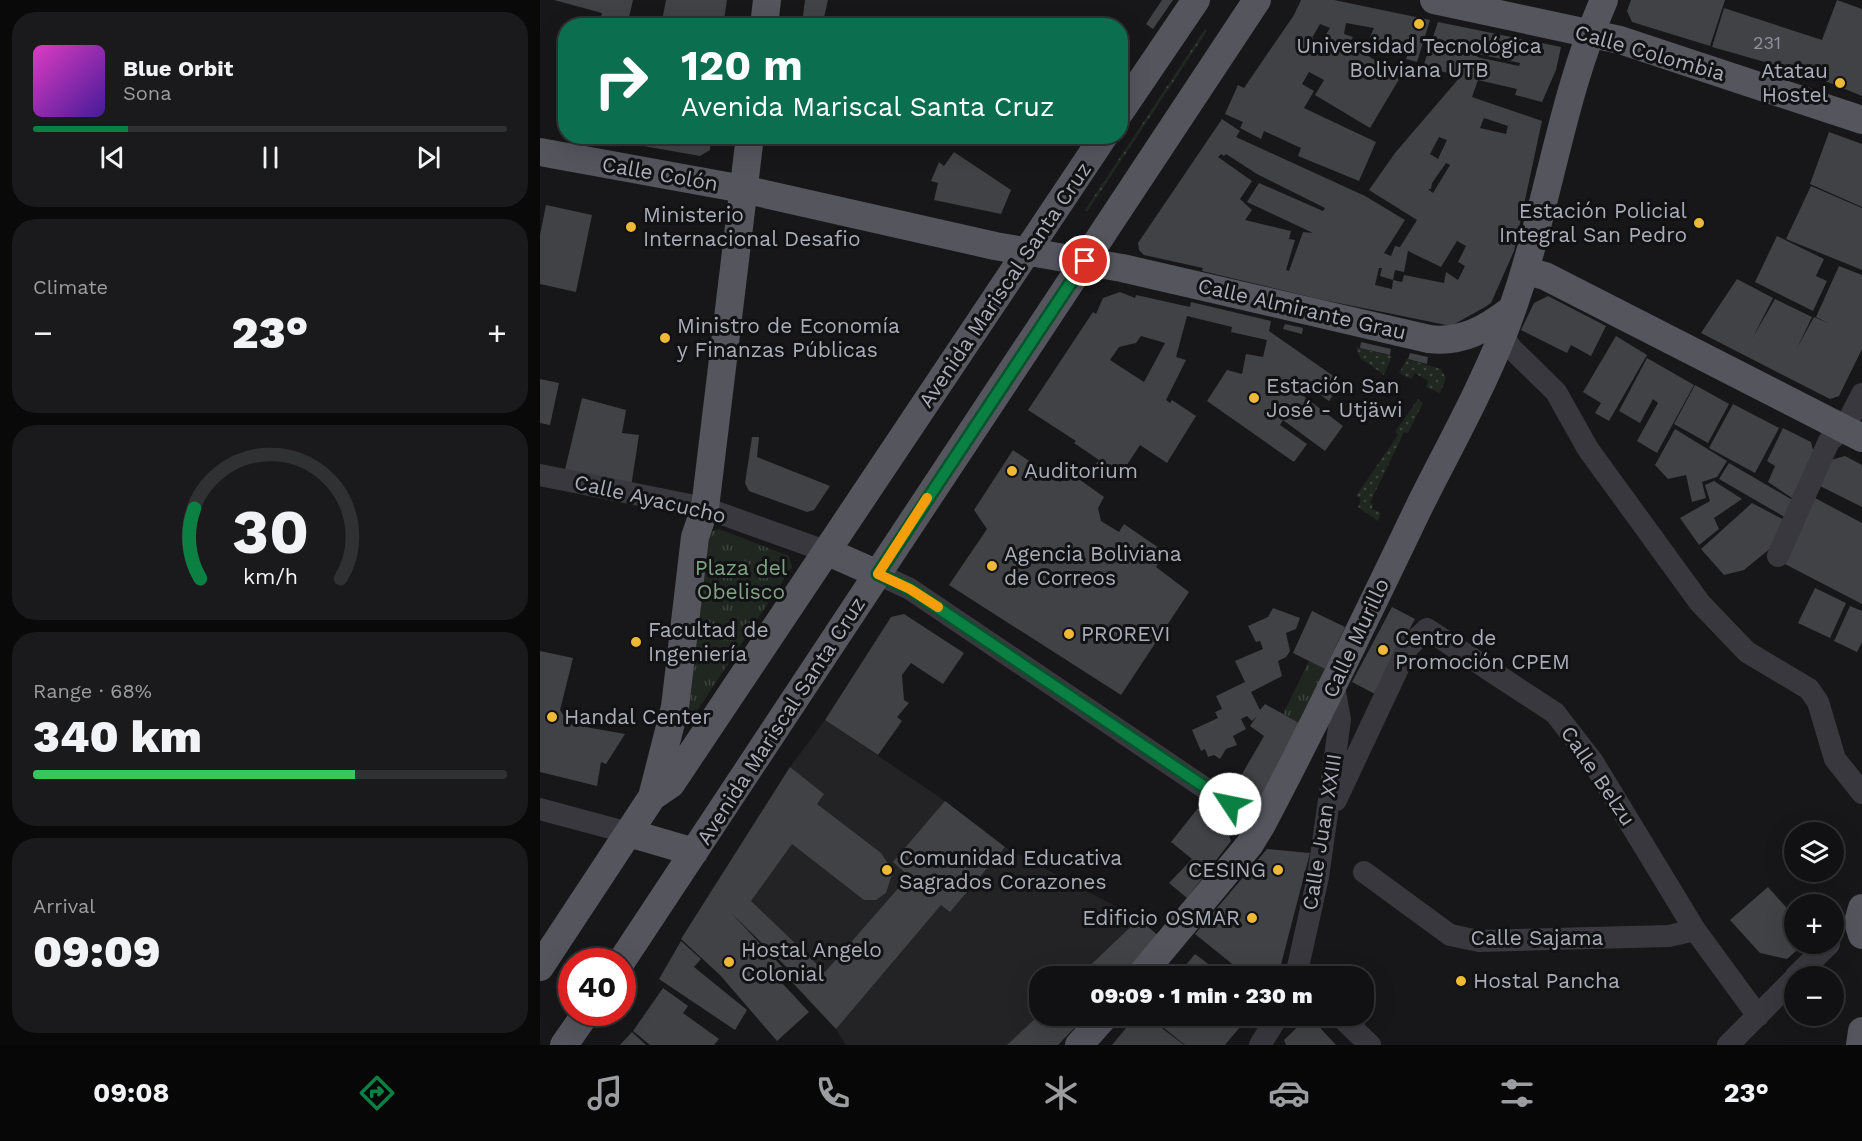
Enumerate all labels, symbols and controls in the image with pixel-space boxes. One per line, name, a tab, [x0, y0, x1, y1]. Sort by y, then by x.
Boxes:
marker: Universidad Tecnológica Boliviana UTB	[1412, 17, 1426, 31]
street label: Calle Colombia	[1572, 19, 1728, 86]
house number: 231	[1753, 32, 1781, 53]
place label: Universidad Tecnológica Boliviana UTB	[1296, 33, 1542, 82]
text: 120 m	[681, 41, 803, 90]
icon: right	[582, 42, 660, 120]
text: Blue Orbit	[123, 56, 233, 81]
place label: Atatau Hostel	[1761, 58, 1829, 107]
marker: Atatau Hostel	[1833, 76, 1847, 90]
text: Sona	[123, 81, 172, 105]
text: Avenida Mariscal Santa Cruz	[681, 91, 1054, 123]
icon: previous	[96, 141, 129, 174]
icon: pause	[254, 141, 287, 174]
icon: next	[412, 141, 445, 174]
street label: Calle Colón	[600, 151, 720, 196]
street label: Avenida Mariscal Santa Cruz	[913, 157, 1096, 412]
place label: Estación Policial Integral San Pedro	[1499, 198, 1688, 247]
place label: Ministerio Internacional Desafio	[643, 202, 861, 251]
marker: Estación Policial Integral San Pedro	[1692, 216, 1706, 230]
marker: Ministerio Internacional Desafio	[624, 220, 638, 234]
pin	[1059, 235, 1110, 286]
icon: arrive	[1068, 244, 1101, 277]
street label: Calle Almirante Grau	[1196, 272, 1409, 345]
text: Climate	[33, 275, 108, 299]
text: 23°	[232, 306, 308, 359]
text: −	[33, 313, 53, 352]
text: +	[487, 313, 507, 352]
place label: Ministro de Economía y Finanzas Públicas	[677, 313, 900, 362]
marker: Ministro de Economía y Finanzas Públicas	[658, 331, 672, 345]
place label: Estación San José - Utjäwi	[1266, 373, 1403, 422]
marker: Estación San José - Utjäwi	[1247, 391, 1261, 405]
place label: Auditorium	[1024, 458, 1138, 483]
marker: Auditorium	[1005, 464, 1019, 478]
street label: Calle Ayacucho	[572, 469, 728, 528]
text: 30	[231, 496, 309, 569]
place label: Agencia Boliviana de Correos	[1004, 541, 1182, 590]
park label: Plaza del Obelisco	[695, 555, 788, 604]
marker: Agencia Boliviana de Correos	[985, 559, 999, 573]
text: km/h	[242, 565, 298, 590]
street label: Calle Murillo	[1317, 574, 1394, 701]
street label: Avenida Mariscal Santa Cruz	[691, 592, 870, 849]
place label: Facultad de Ingeniería	[648, 617, 769, 666]
place label: PROREVI	[1081, 621, 1171, 646]
place label: Centro de Promoción CPEM	[1395, 625, 1570, 674]
marker: PROREVI	[1062, 627, 1076, 641]
marker: Facultad de Ingeniería	[629, 635, 643, 649]
marker: Centro de Promoción CPEM	[1376, 643, 1390, 657]
text: Range · 68%	[33, 679, 152, 703]
place label: Handal Center	[564, 704, 711, 729]
text: 340 km	[33, 710, 202, 763]
marker: Handal Center	[545, 710, 559, 724]
street label: Calle Belzu	[1556, 721, 1641, 830]
street label: Calle Juan XXIII	[1297, 752, 1346, 912]
position arrow	[1198, 772, 1262, 836]
map controls	[1784, 822, 1844, 1026]
button: layers	[1784, 822, 1844, 882]
place label: Comunidad Educativa Sagrados Corazones	[899, 845, 1122, 894]
place label: CESING	[1188, 857, 1266, 882]
marker: Comunidad Educativa Sagrados Corazones	[880, 863, 894, 877]
marker: CESING	[1271, 863, 1285, 877]
text: Arrival	[33, 894, 95, 918]
button: +	[1784, 894, 1844, 954]
place label: Edificio OSMAR	[1082, 905, 1240, 930]
marker: Edificio OSMAR	[1245, 911, 1259, 925]
text: 09:09	[33, 925, 161, 978]
street label: Calle Sajama	[1471, 925, 1604, 950]
place label: Hostal Angelo Colonial	[741, 937, 882, 986]
speed limit sign: 40	[558, 948, 636, 1026]
marker: Hostal Angelo Colonial	[722, 955, 736, 969]
button: −	[1784, 966, 1844, 1026]
place label: Hostal Pancha	[1473, 968, 1620, 993]
marker: Hostal Pancha	[1454, 974, 1468, 988]
text: 09:09 · 1 min · 230 m	[1090, 983, 1313, 1008]
icon: directions	[356, 1072, 398, 1114]
icon: music	[584, 1072, 626, 1114]
icon: phone	[812, 1072, 854, 1114]
icon: climate	[1040, 1072, 1082, 1114]
icon: car	[1268, 1072, 1310, 1114]
icon: filters	[1496, 1072, 1538, 1114]
text: 09:08	[93, 1077, 170, 1109]
text: 23°	[1724, 1077, 1769, 1109]

